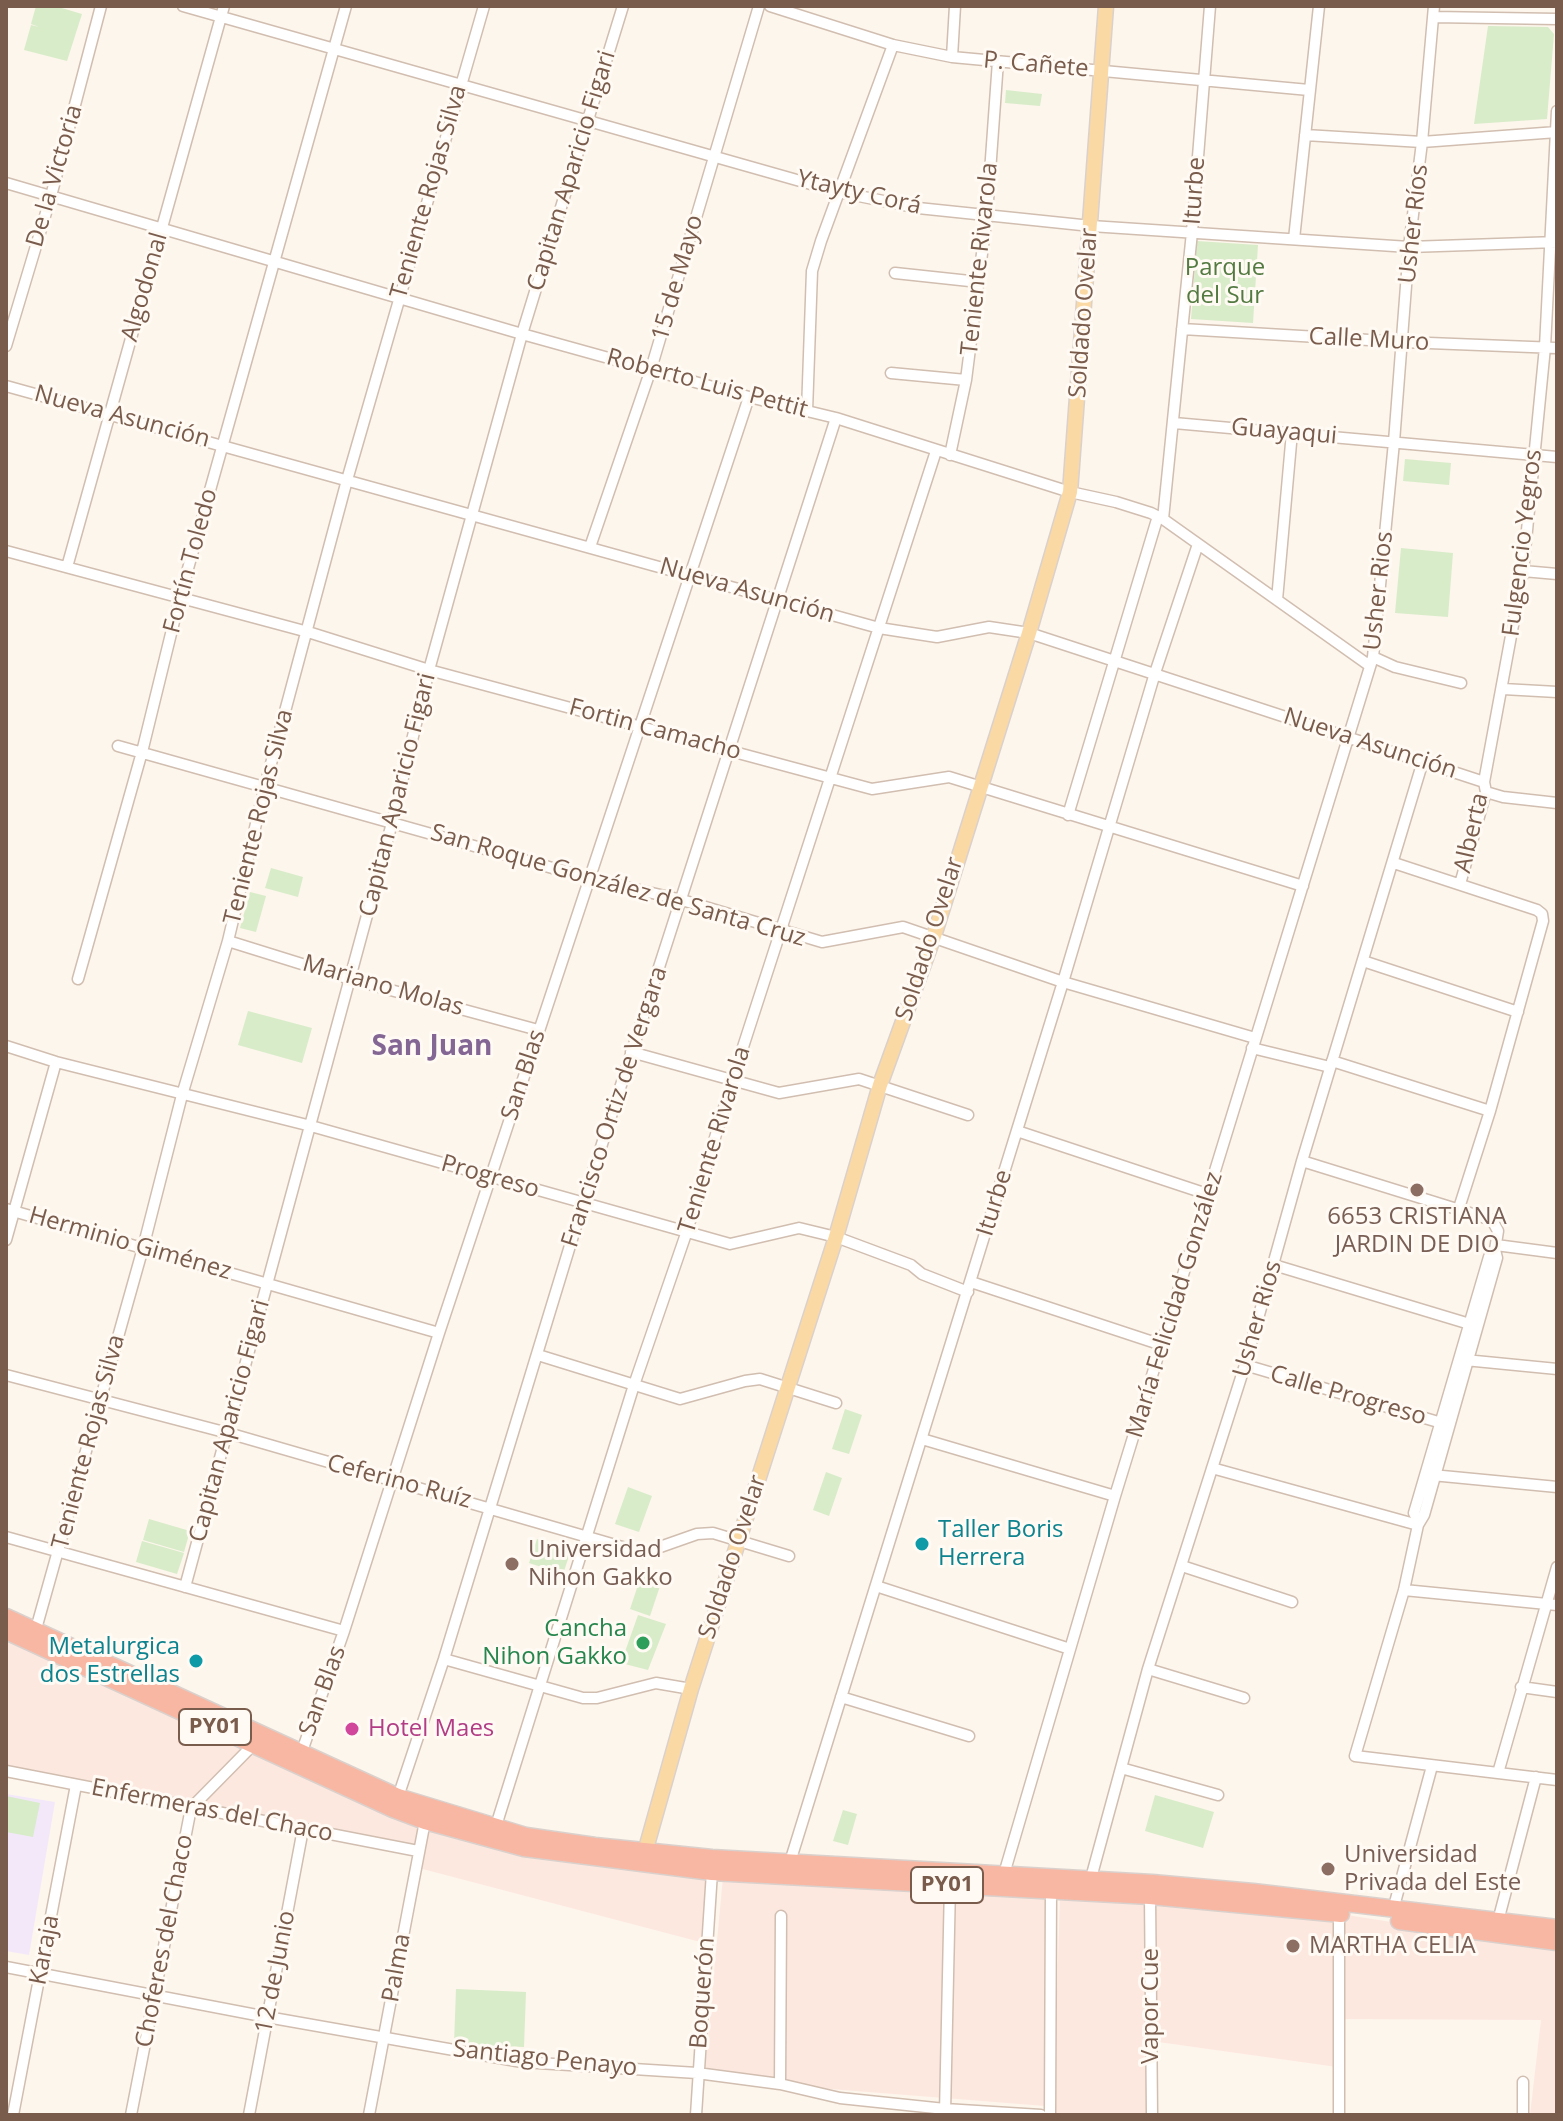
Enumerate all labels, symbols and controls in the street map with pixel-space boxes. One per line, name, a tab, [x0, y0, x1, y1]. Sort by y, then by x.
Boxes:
street label: P. Cañete	[982, 46, 1090, 84]
street label: Capitan Aparicio Figari	[522, 47, 622, 295]
street label: Teniente Rojas Silva	[385, 82, 473, 302]
street label: De la Victoria	[21, 101, 89, 251]
street label: Iturbe	[1178, 156, 1212, 226]
street label: Teniente Rivarola	[956, 161, 1004, 357]
street label: Usher Ríos	[1393, 163, 1435, 285]
street label: Ytayty Corá	[794, 165, 924, 221]
street label: 15 de Mayo	[646, 212, 710, 344]
street label: Soldado Ovelar	[1064, 227, 1104, 399]
street label: Algodonal	[116, 229, 174, 345]
park label: Parque del Sur	[1185, 254, 1265, 310]
street label: Calle Muro	[1308, 322, 1430, 358]
street label: Roberto Luis Pettit	[603, 343, 811, 425]
street label: Nueva Asunción	[31, 380, 213, 454]
street label: Guayaqui	[1230, 413, 1338, 451]
street label: Fulgencio Yegros	[1497, 448, 1549, 638]
street label: Fortín Toledo	[158, 486, 224, 636]
street label: Usher Rios	[1358, 530, 1400, 652]
street label: Nueva Asunción	[656, 552, 838, 630]
street label: Capitan Aparicio Figari	[354, 670, 442, 920]
street label: Fortin Camacho	[566, 693, 744, 767]
street label: Nueva Asunción	[1280, 702, 1460, 786]
street label: Teniente Rojas Silva	[218, 706, 300, 928]
street label: Alberta	[1449, 790, 1495, 876]
street label: San Roque González de Santa Cruz	[427, 819, 809, 953]
street label: Soldado Ovelar	[890, 854, 970, 1024]
street label: Mariano Molas	[299, 949, 467, 1023]
street label: Francisco Ortiz de Vergara	[556, 963, 674, 1251]
street label: San Blas	[496, 1026, 552, 1124]
district label: San Juan	[372, 1030, 492, 1064]
street label: Teniente Rivarola	[673, 1043, 757, 1237]
street label: Progreso	[438, 1149, 542, 1205]
street label: Iturbe	[971, 1166, 1019, 1240]
street label: María Felicidad González	[1121, 1168, 1229, 1442]
marker: 6653 CRISTIANA JARDIN DE DIO	[1408, 1181, 1426, 1199]
street label: Herminio Giménez	[25, 1201, 235, 1287]
place label: 6653 CRISTIANA JARDIN DE DIO	[1327, 1203, 1507, 1259]
street label: Usher Rios	[1228, 1257, 1288, 1381]
street label: Capitan Aparicio Figari	[184, 1297, 276, 1545]
street label: Teniente Rojas Silva	[47, 1332, 131, 1552]
street label: Calle Progreso	[1267, 1360, 1429, 1432]
street label: Ceferino Ruíz	[324, 1449, 474, 1515]
street label: Soldado Ovelar	[693, 1472, 773, 1642]
place label: Taller Boris Herrera	[938, 1516, 1063, 1572]
marker: Taller Boris Herrera	[913, 1535, 931, 1553]
place label: Universidad Nihon Gakko	[528, 1536, 673, 1592]
marker: Universidad Nihon Gakko	[503, 1555, 521, 1573]
place label: Cancha Nihon Gakko	[482, 1615, 627, 1671]
place label: Metalurgica dos Estrellas	[40, 1633, 180, 1689]
marker: Cancha Nihon Gakko	[634, 1634, 652, 1652]
street label: San Blas	[293, 1642, 353, 1740]
marker: Metalurgica dos Estrellas	[187, 1652, 205, 1670]
road number: PY01	[179, 1709, 251, 1745]
place label: Hotel Maes	[368, 1715, 494, 1743]
marker: Hotel Maes	[343, 1720, 361, 1738]
street label: Enfermeras del Chaco	[89, 1773, 335, 1849]
street label: Choferes del Chaco	[130, 1832, 200, 2050]
place label: Universidad Privada del Este	[1344, 1841, 1521, 1897]
marker: Universidad Privada del Este	[1319, 1860, 1337, 1878]
road number: PY01	[911, 1867, 983, 1903]
street label: 12 de Junio	[250, 1908, 302, 2036]
street label: Karaja	[24, 1913, 66, 1987]
street label: Palma	[377, 1931, 417, 2005]
place label: MARTHA CELIA	[1309, 1932, 1476, 1960]
street label: Boquerón	[685, 1936, 721, 2050]
marker: MARTHA CELIA	[1284, 1937, 1302, 1955]
street label: Vapor Cue	[1137, 1948, 1165, 2064]
street label: Santiago Penayo	[451, 2035, 639, 2083]

